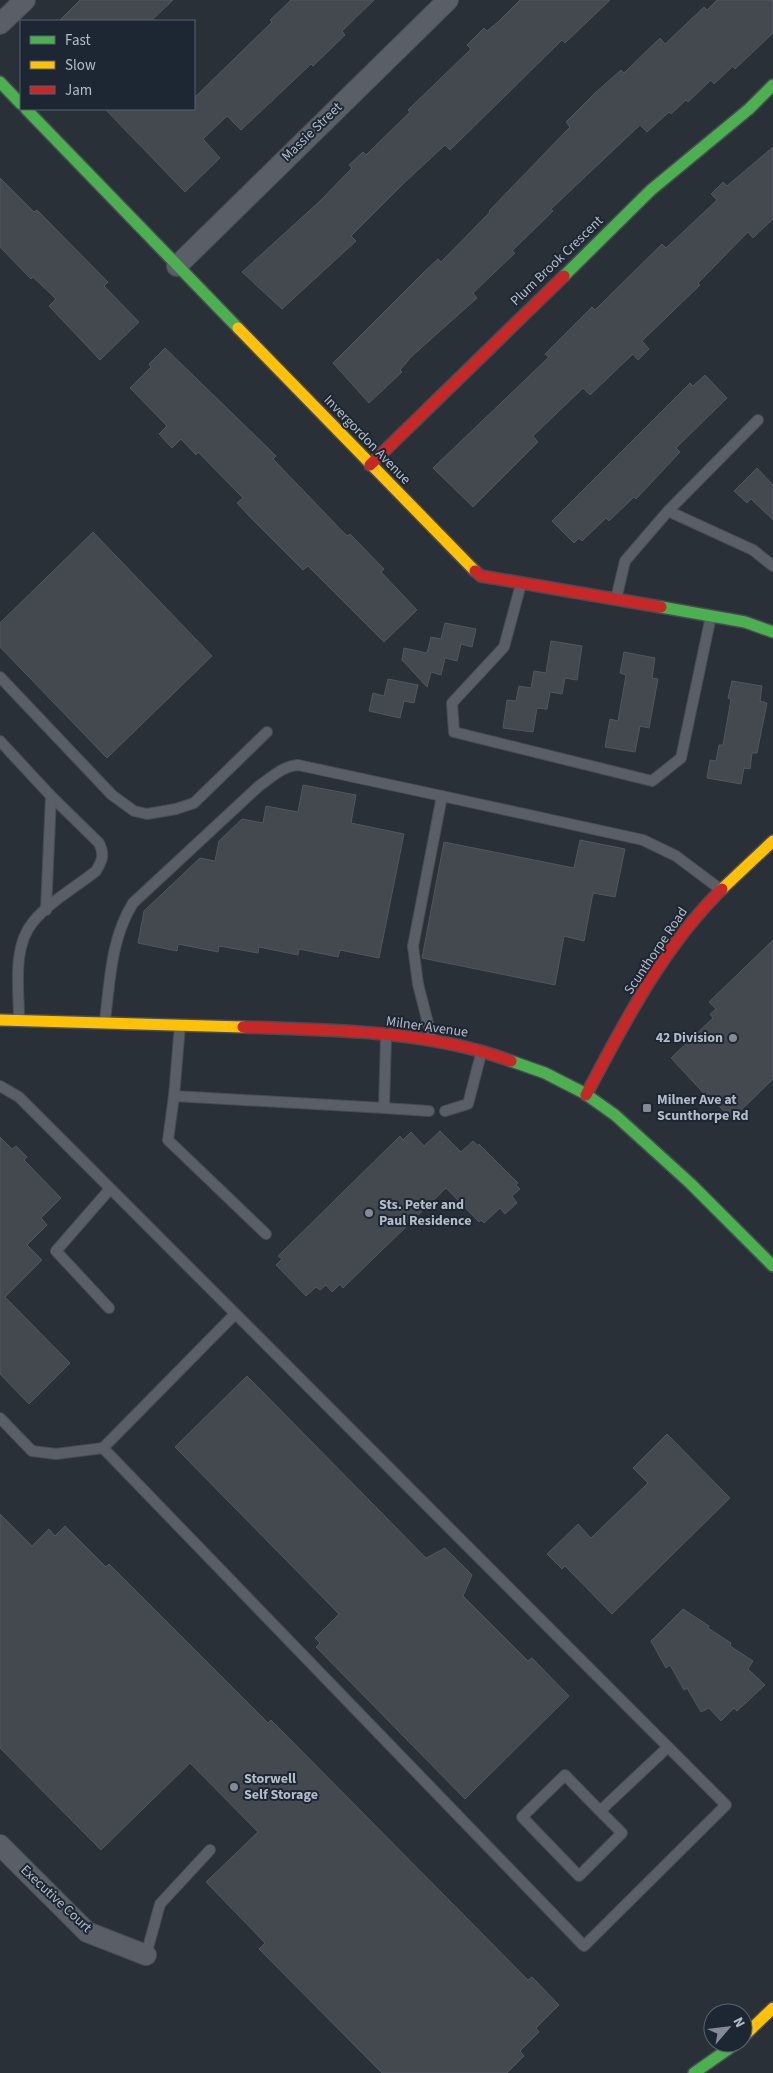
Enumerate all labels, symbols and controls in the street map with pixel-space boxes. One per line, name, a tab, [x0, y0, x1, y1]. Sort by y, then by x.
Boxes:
legend	[20, 20, 195, 110]
text: Fast	[65, 30, 91, 51]
text: Slow	[65, 55, 96, 76]
text: Jam	[65, 80, 92, 101]
street label: Massie Street	[277, 98, 347, 166]
street label: Plum Brook Crescent	[506, 211, 608, 311]
street label: Invergordon Avenue	[319, 391, 415, 489]
street label: Scunthorpe Road	[619, 903, 693, 999]
street label: Milner Avenue	[385, 1011, 469, 1043]
place label: 42 Division	[656, 1028, 723, 1048]
marker: 42 Division	[727, 1032, 739, 1044]
place label: Milner Ave at Scunthorpe Rd	[657, 1090, 749, 1126]
marker: Milner Ave at Scunthorpe Rd	[641, 1102, 653, 1114]
place label: Sts. Peter and Paul Residence	[379, 1195, 471, 1231]
marker: Sts. Peter and Paul Residence	[363, 1207, 375, 1219]
place label: Storwell Self Storage	[244, 1769, 318, 1805]
marker: Storwell Self Storage	[228, 1781, 240, 1793]
street label: Executive Court	[16, 1861, 96, 1938]
north arrow	[703, 2003, 753, 2053]
text: N	[728, 2014, 750, 2031]

